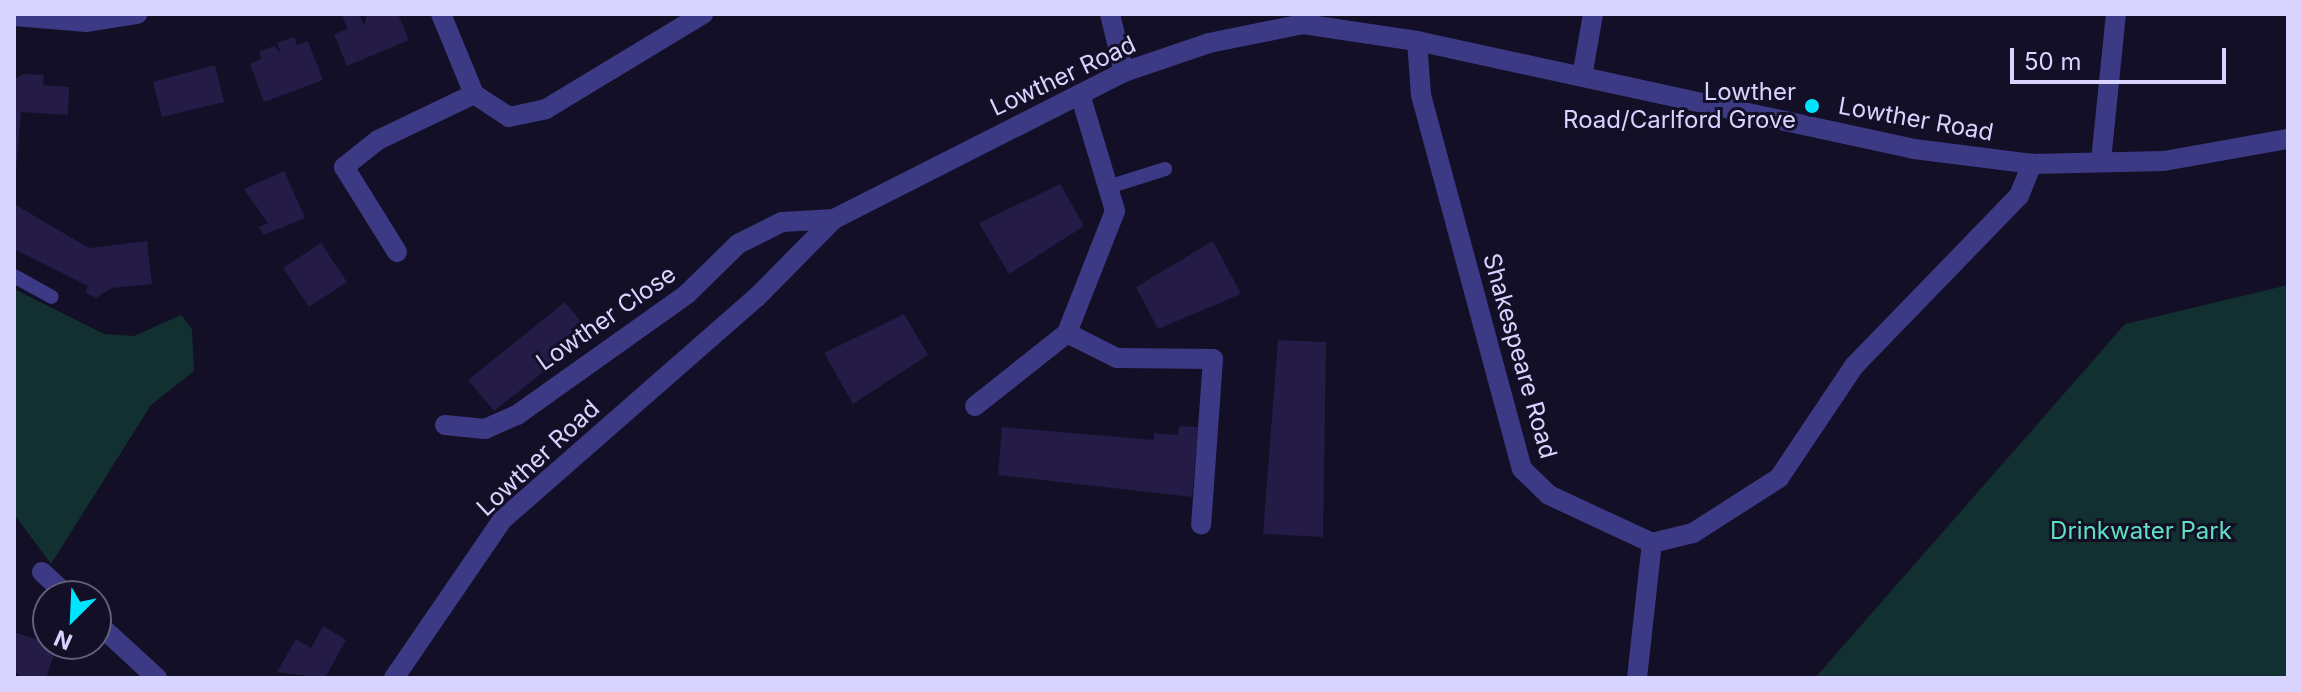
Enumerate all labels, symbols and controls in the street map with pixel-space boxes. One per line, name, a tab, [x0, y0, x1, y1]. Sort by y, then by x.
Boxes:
street label: Lowther Road	[986, 30, 1140, 122]
scale bar	[2014, 32, 2230, 82]
text: 50 m	[2024, 47, 2082, 76]
place label: Lowther Road/Carlford Grove	[1563, 78, 1796, 134]
street label: Lowther Road	[1836, 91, 1996, 147]
marker: Lowther Road/Carlford Grove	[1803, 97, 1821, 115]
street label: Shakespeare Road	[1477, 250, 1563, 462]
street label: Lowther Close	[531, 259, 681, 377]
street label: Lowther Road	[471, 394, 605, 522]
park label: Drinkwater Park	[2050, 517, 2232, 545]
north arrow	[32, 580, 112, 660]
text: N	[50, 625, 76, 655]

